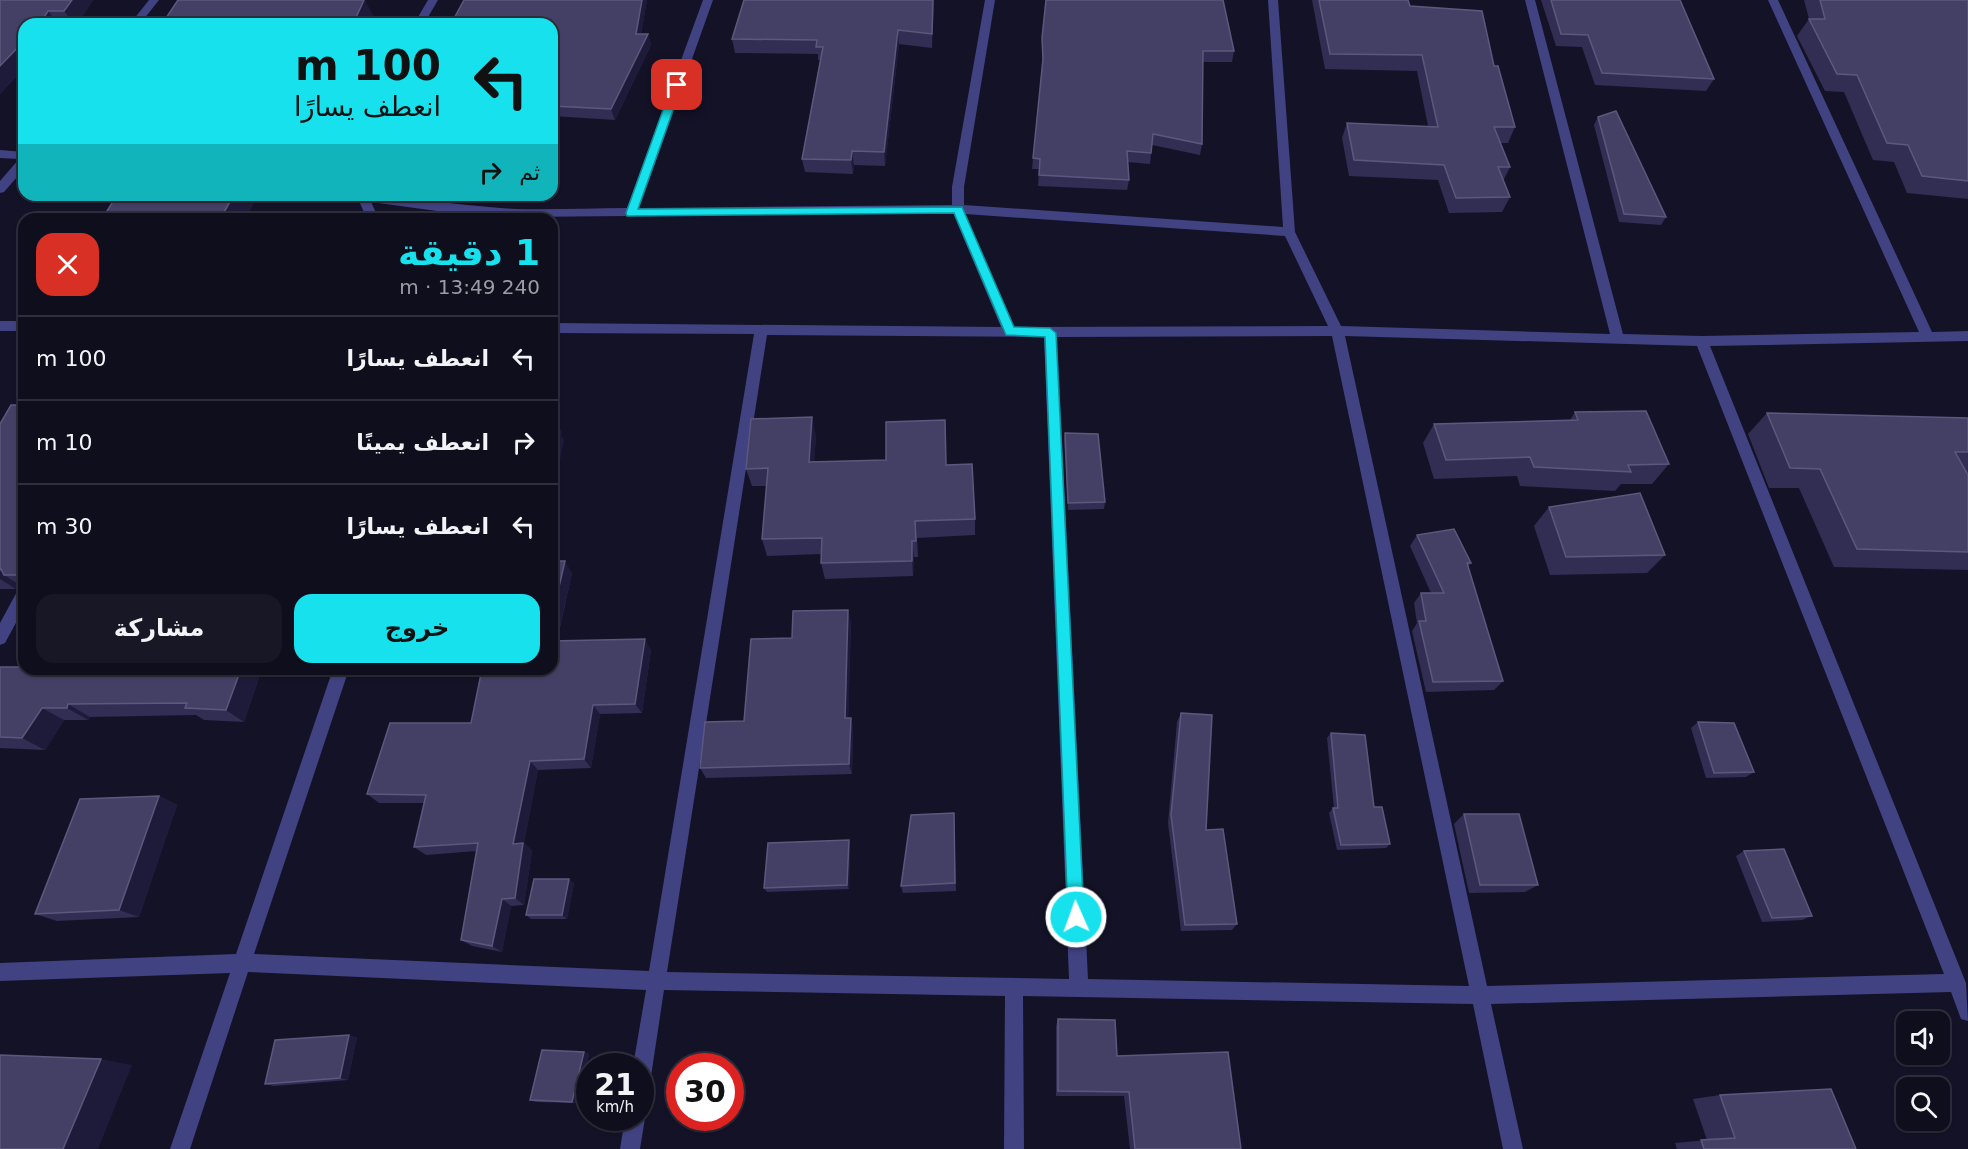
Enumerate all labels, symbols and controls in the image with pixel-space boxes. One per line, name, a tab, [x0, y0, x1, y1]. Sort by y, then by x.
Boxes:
text: 100 m	[295, 41, 441, 90]
icon: left	[462, 42, 540, 120]
pin	[651, 59, 702, 110]
icon: arrive	[660, 68, 693, 101]
text: انعطف يسارًا	[294, 91, 441, 122]
icon: right	[474, 156, 507, 189]
text: ثم	[519, 160, 540, 185]
text: 1 دقيقة	[398, 232, 540, 273]
button: close	[36, 233, 99, 296]
text: 240 m · 13:49	[399, 275, 540, 299]
icon: left	[507, 342, 540, 375]
text: 100 m	[36, 346, 106, 371]
text: انعطف يسارًا	[346, 346, 489, 371]
icon: right	[507, 426, 540, 459]
text: 10 m	[36, 430, 92, 455]
text: انعطف يمينًا	[356, 430, 489, 455]
icon: left	[507, 510, 540, 543]
text: 30 m	[36, 514, 92, 539]
text: انعطف يسارًا	[346, 514, 489, 539]
button: مشاركة	[36, 594, 282, 663]
button: خروج	[294, 594, 540, 663]
position arrow	[1044, 885, 1108, 949]
map controls	[1896, 1011, 1950, 1131]
button: sound	[1896, 1011, 1950, 1065]
speed limit sign: 30	[666, 1053, 744, 1131]
text: 21	[594, 1067, 636, 1102]
button: search	[1896, 1077, 1950, 1131]
text: km/h	[596, 1098, 634, 1116]

